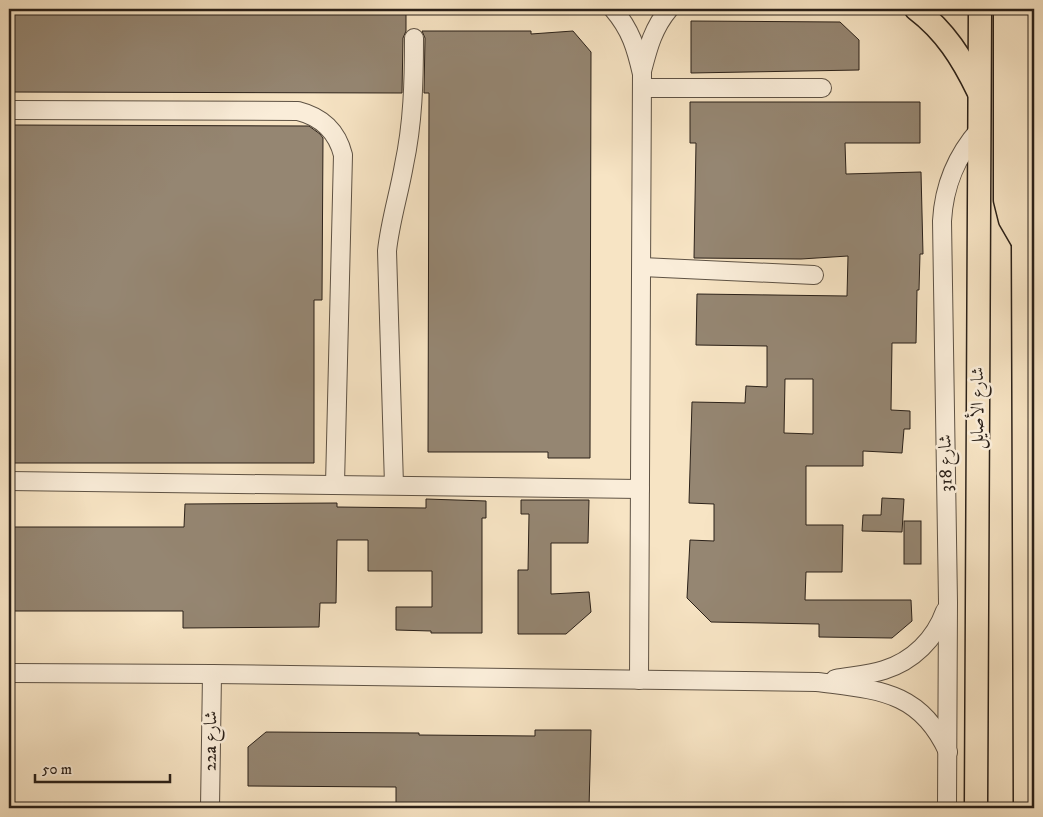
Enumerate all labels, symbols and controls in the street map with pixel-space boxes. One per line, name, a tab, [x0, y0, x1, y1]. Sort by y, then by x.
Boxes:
street label: شارع الأصايل	[964, 367, 992, 449]
street label: شارع 318	[935, 434, 960, 492]
street label: 22a شارع	[199, 711, 226, 771]
scale bar	[35, 752, 170, 784]
text: 50 m	[42, 760, 72, 779]

